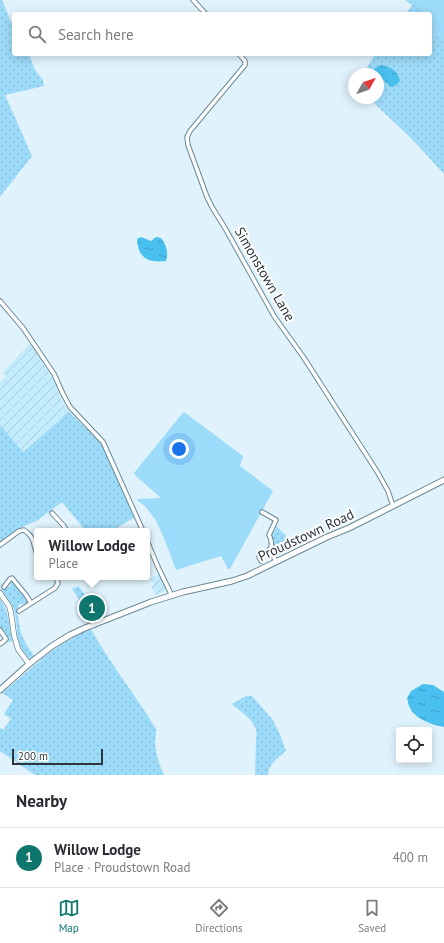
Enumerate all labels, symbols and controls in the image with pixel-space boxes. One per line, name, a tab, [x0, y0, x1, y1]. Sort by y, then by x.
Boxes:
search box	[12, 12, 432, 56]
icon: search	[26, 23, 48, 45]
text: Search here	[58, 25, 134, 44]
north arrow	[348, 68, 384, 104]
street label: Simonstown Lane	[231, 224, 299, 324]
your location	[169, 439, 189, 459]
street label: Proudstown Road	[255, 505, 357, 565]
popup	[34, 528, 150, 580]
text: Willow Lodge	[49, 536, 135, 555]
text: Place	[49, 555, 78, 572]
pin: 1	[79, 593, 105, 623]
map controls	[396, 727, 432, 763]
button: locate	[396, 727, 432, 763]
scale bar	[12, 747, 103, 766]
text: 200 m	[18, 749, 48, 763]
text: Nearby	[16, 790, 67, 812]
text: Willow Lodge	[54, 840, 141, 859]
text: 1	[25, 849, 33, 866]
text: 400 m	[393, 849, 428, 866]
text: Place · Proudstown Road	[54, 859, 191, 876]
tab: Map	[58, 897, 80, 935]
tab: Directions	[195, 897, 243, 935]
tab: Saved	[358, 897, 386, 935]

